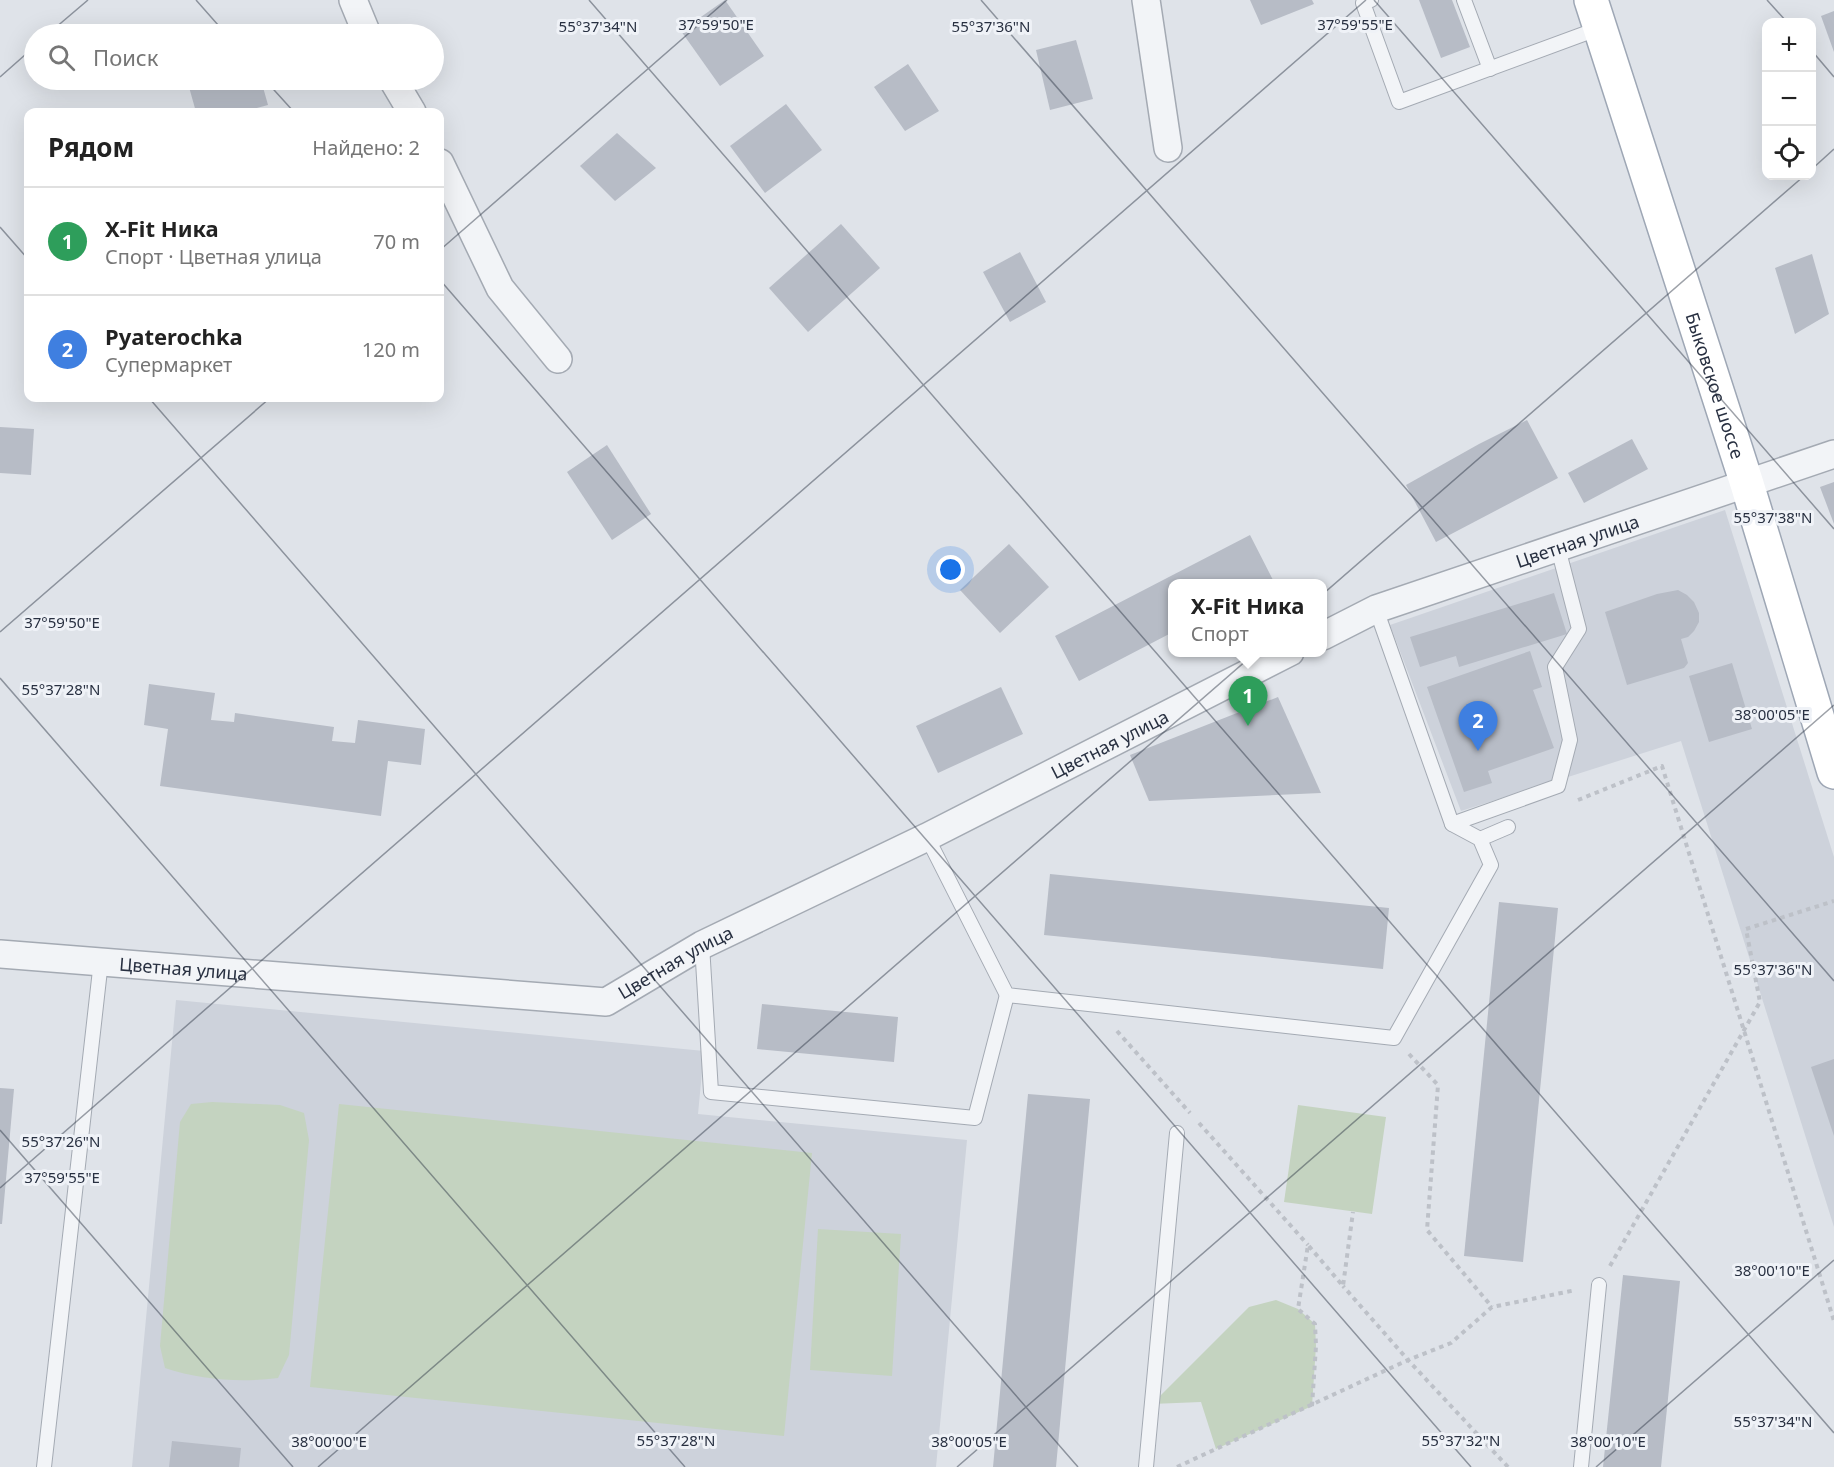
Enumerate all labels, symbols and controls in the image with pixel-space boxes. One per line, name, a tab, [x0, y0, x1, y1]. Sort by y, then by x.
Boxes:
text: 37°59'50"E	[678, 14, 754, 34]
text: 37°59'55"E	[1317, 14, 1393, 34]
text: 55°37'34"N	[559, 16, 637, 36]
text: 55°37'36"N	[952, 16, 1030, 36]
map controls	[1762, 18, 1816, 180]
button: +	[1762, 18, 1816, 72]
search box	[24, 24, 444, 90]
icon: search	[45, 41, 78, 74]
text: Поиск	[93, 42, 158, 72]
button: −	[1762, 72, 1816, 126]
button: locate	[1762, 126, 1816, 180]
text: Рядом	[48, 129, 134, 165]
text: Найдено: 2	[312, 134, 420, 161]
text: X-Fit Ника	[105, 213, 219, 243]
text: 1	[62, 228, 73, 255]
text: 70 m	[373, 228, 420, 255]
text: Спорт · Цветная улица	[105, 243, 322, 270]
street label: Быковское шоссе	[1680, 309, 1750, 462]
text: Pyaterochka	[105, 321, 243, 351]
text: 2	[62, 336, 73, 363]
text: 120 m	[362, 336, 420, 363]
text: Супермаркет	[105, 351, 232, 378]
text: 55°37'38"N	[1734, 507, 1812, 527]
street label: Цветная улица	[1512, 509, 1642, 573]
your location	[936, 555, 965, 584]
popup	[1168, 579, 1327, 657]
text: X-Fit Ника	[1191, 590, 1304, 620]
text: 37°59'50"E	[24, 612, 100, 632]
text: Спорт	[1191, 620, 1249, 647]
pin: 1	[1228, 676, 1268, 726]
text: 55°37'28"N	[22, 679, 100, 699]
pin: 2	[1458, 702, 1498, 751]
street label: Цветная улица	[1047, 704, 1172, 784]
text: 38°00'05"E	[1734, 704, 1810, 724]
street label: Цветная улица	[613, 920, 737, 1004]
street label: Цветная улица	[118, 951, 249, 986]
text: 55°37'36"N	[1734, 959, 1812, 979]
text: 55°37'26"N	[22, 1131, 100, 1151]
text: 37°59'55"E	[24, 1167, 100, 1187]
text: 38°00'10"E	[1734, 1260, 1810, 1280]
text: 55°37'34"N	[1734, 1411, 1812, 1431]
text: 55°37'28"N	[637, 1430, 715, 1450]
text: 55°37'32"N	[1422, 1430, 1500, 1450]
text: 38°00'00"E	[291, 1431, 367, 1451]
text: 38°00'05"E	[931, 1431, 1007, 1451]
text: 38°00'10"E	[1570, 1431, 1646, 1451]

